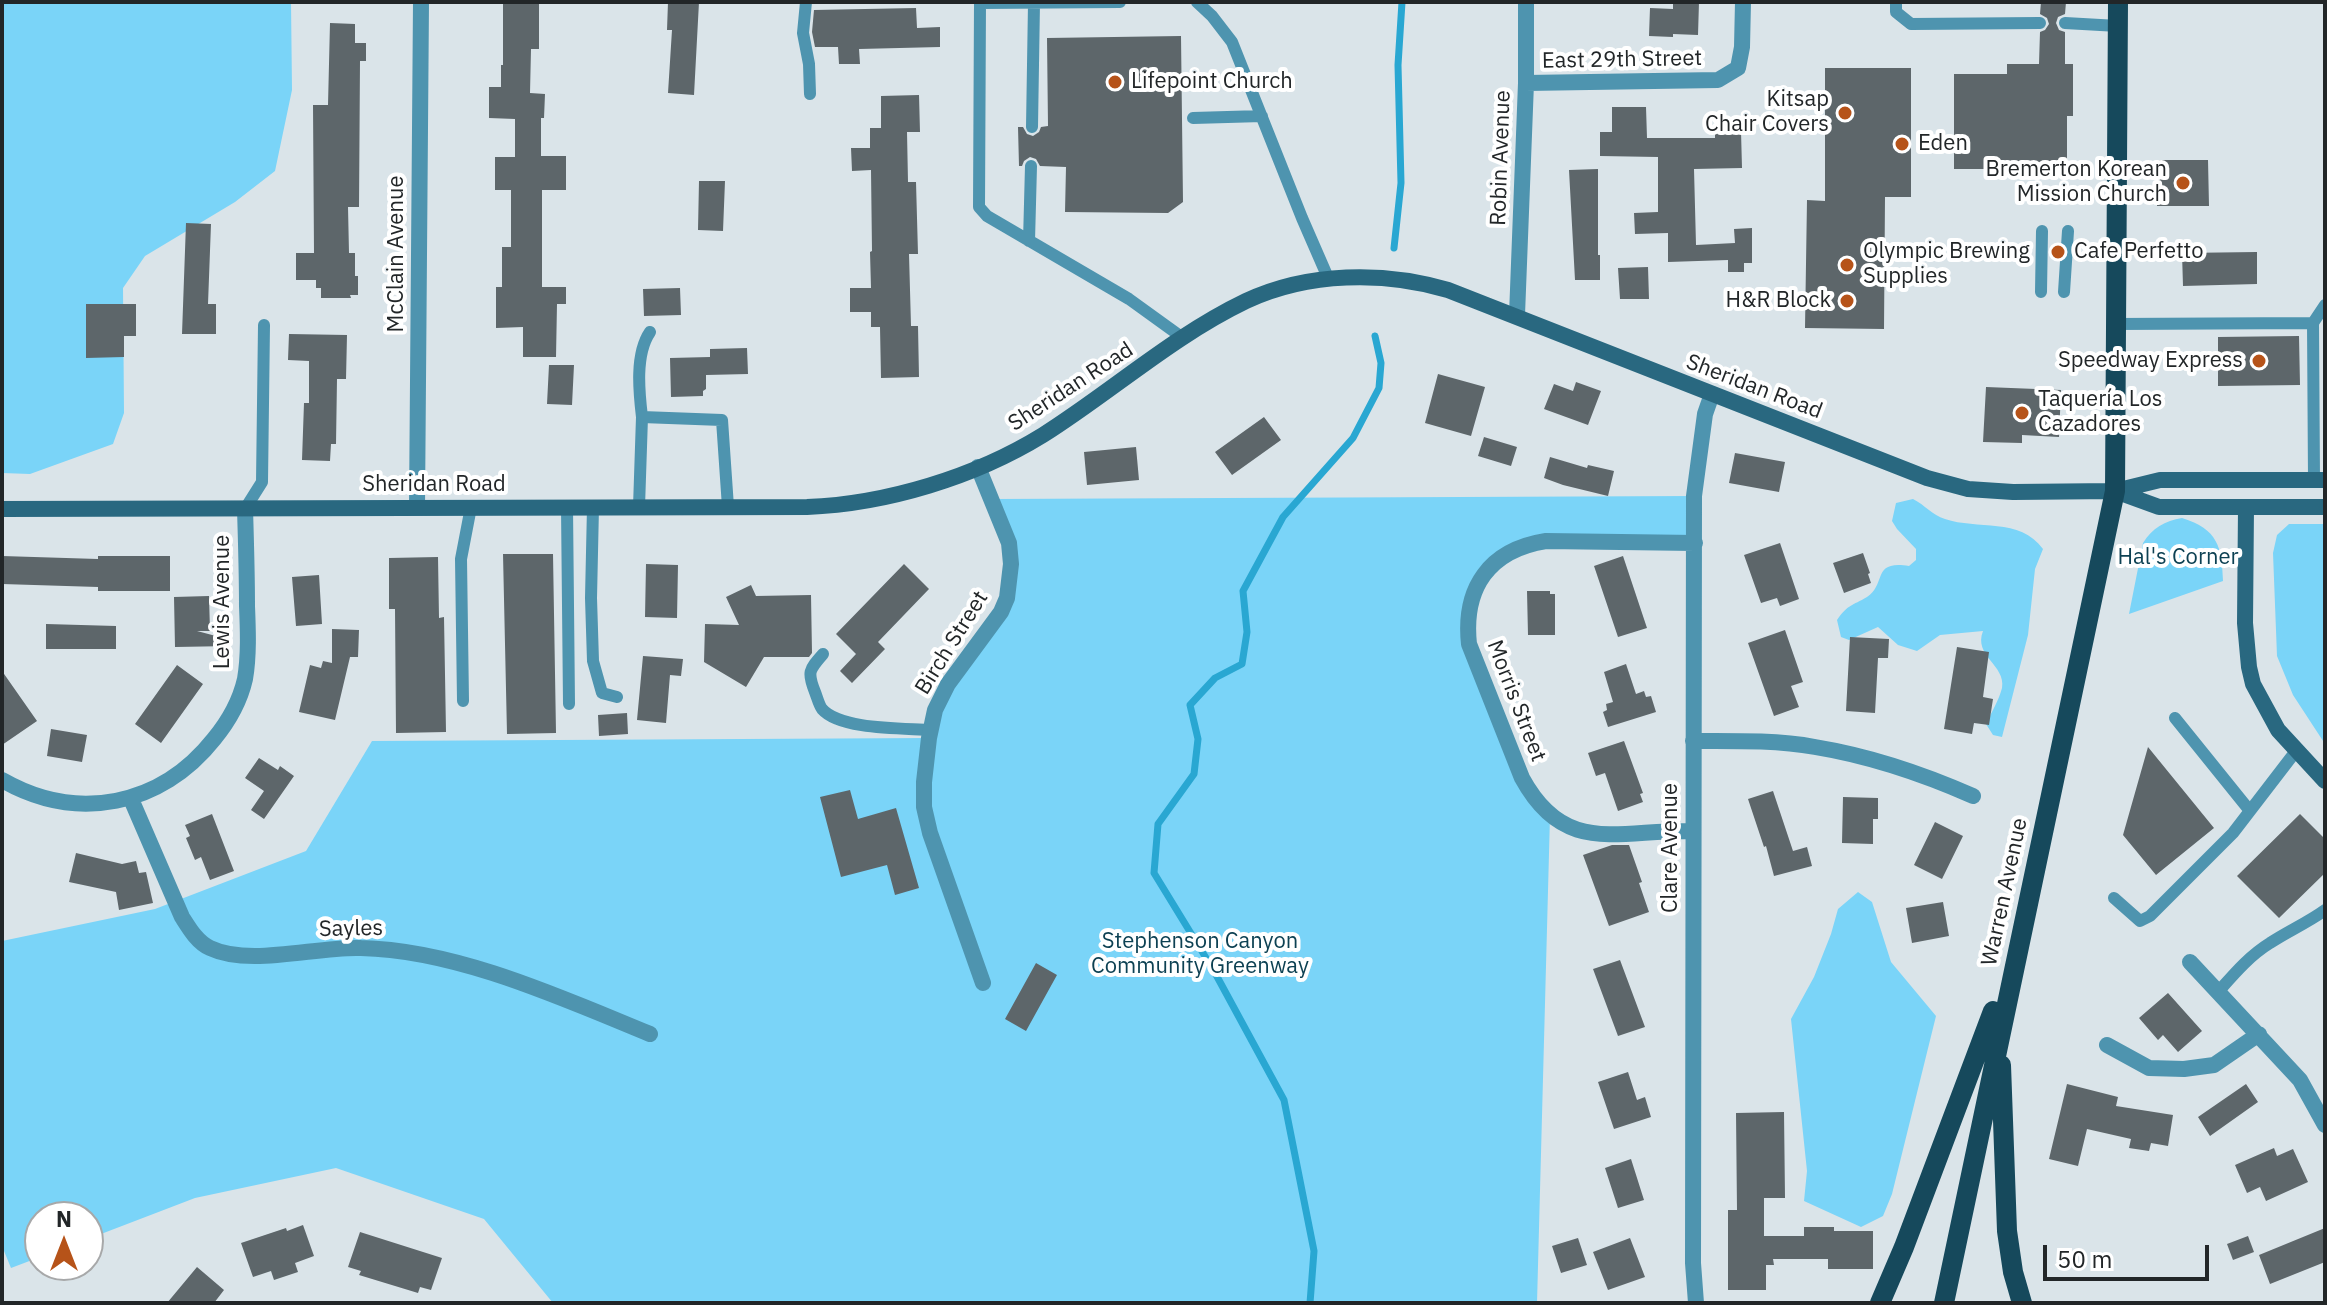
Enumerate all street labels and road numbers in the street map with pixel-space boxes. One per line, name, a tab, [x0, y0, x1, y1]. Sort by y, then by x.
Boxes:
street label: East 29th Street	[1542, 45, 1702, 75]
street label: Robin Avenue	[1485, 90, 1517, 226]
street label: McClain Avenue	[384, 176, 410, 332]
street label: Sheridan Road	[1004, 337, 1138, 437]
street label: Sheridan Road	[1682, 349, 1826, 425]
street label: Sheridan Road	[362, 472, 506, 498]
street label: Lewis Avenue	[210, 535, 236, 669]
street label: Birch Street	[910, 586, 994, 700]
street label: Morris Street	[1481, 636, 1551, 766]
street label: Clare Avenue	[1658, 783, 1684, 913]
street label: Warren Avenue	[1976, 816, 2034, 968]
street label: Sayles	[319, 915, 383, 943]

